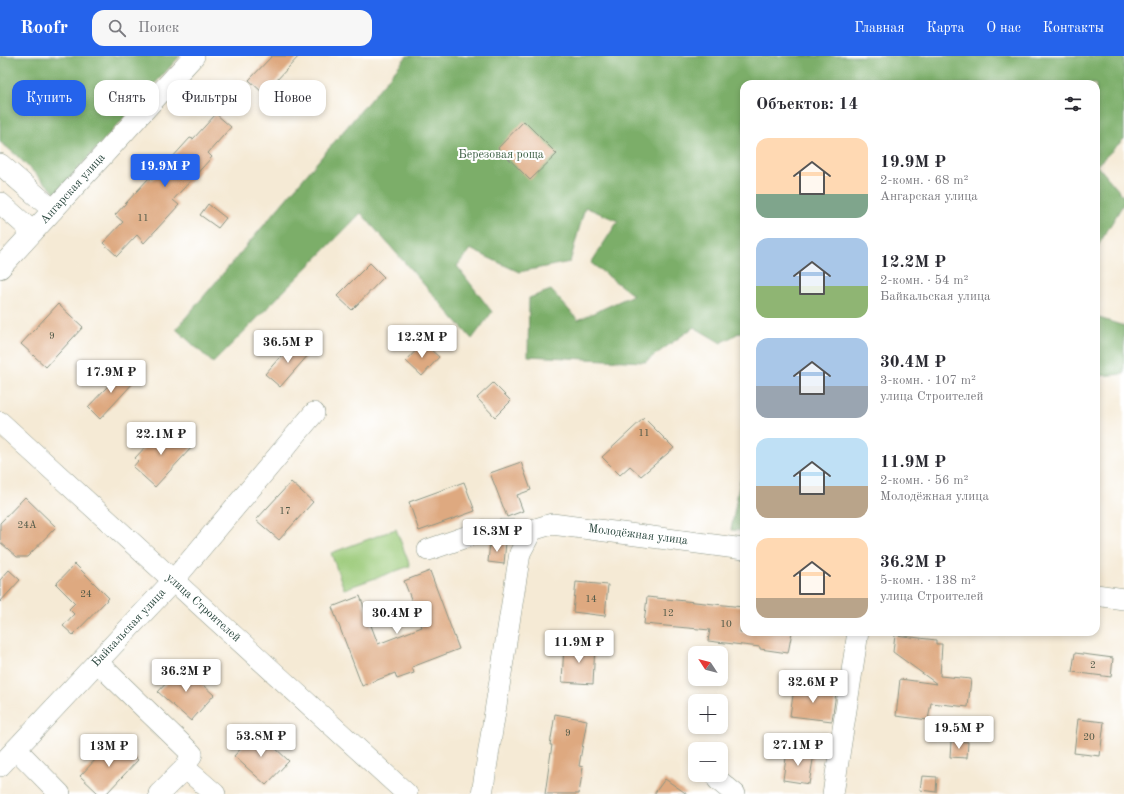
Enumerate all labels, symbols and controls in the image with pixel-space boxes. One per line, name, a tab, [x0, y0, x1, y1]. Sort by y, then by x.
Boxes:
search box	[92, 10, 372, 46]
icon: search	[106, 17, 128, 39]
text: Roofr	[20, 19, 68, 38]
text: Поиск	[138, 21, 179, 36]
text: Главная	[854, 21, 904, 35]
text: Карта	[926, 21, 964, 35]
text: О нас	[986, 21, 1021, 35]
text: Контакты	[1043, 21, 1104, 35]
chip: Купить	[12, 80, 86, 116]
chip: Снять	[94, 80, 159, 116]
chip: Фильтры	[167, 80, 251, 116]
chip: Новое	[259, 80, 326, 116]
icon: filters	[1062, 93, 1084, 115]
text: Объектов: 14	[756, 96, 858, 113]
park label: Березовая роща	[458, 149, 544, 161]
street label: Ангарская улица	[38, 151, 108, 227]
pin: 19.9M ₽	[128, 154, 202, 188]
icon: home	[788, 154, 836, 202]
text: 19.9M ₽	[880, 154, 946, 171]
text: 19.9M ₽	[140, 160, 190, 173]
text: 2-комн. · 68 m²	[880, 174, 968, 187]
text: Ангарская улица	[880, 190, 978, 203]
house number: 11	[137, 213, 149, 223]
icon: home	[788, 254, 836, 302]
text: 12.2M ₽	[880, 254, 946, 271]
text: 2-комн. · 54 m²	[880, 274, 968, 287]
text: Байкальская улица	[880, 290, 990, 303]
pin: 12.2M ₽	[385, 325, 459, 359]
pin: 36.5M ₽	[251, 330, 325, 364]
house number: 9	[49, 331, 55, 341]
text: 12.2M ₽	[397, 331, 447, 344]
text: 36.5M ₽	[263, 336, 313, 349]
icon: home	[788, 354, 836, 402]
text: 30.4M ₽	[880, 354, 946, 371]
pin: 17.9M ₽	[74, 360, 148, 394]
text: 17.9M ₽	[86, 366, 136, 379]
text: 3-комн. · 107 m²	[880, 374, 976, 387]
text: улица Строителей	[880, 390, 984, 403]
pin: 22.1M ₽	[124, 422, 198, 456]
text: 22.1M ₽	[136, 428, 186, 441]
house number: 11	[638, 428, 650, 438]
icon: home	[788, 454, 836, 502]
text: 11.9M ₽	[880, 454, 946, 471]
text: 2-комн. · 56 m²	[880, 474, 968, 487]
text: Молодёжная улица	[880, 490, 989, 503]
house number: 17	[279, 506, 291, 516]
pin: 18.3M ₽	[460, 519, 534, 553]
house number: 24А	[17, 520, 37, 530]
street label: Молодёжная улица	[587, 523, 689, 547]
text: 18.3M ₽	[472, 525, 522, 538]
icon: home	[788, 554, 836, 602]
text: 36.2M ₽	[880, 554, 946, 571]
street label: улица Строителей	[163, 572, 243, 644]
text: 5-комн. · 138 m²	[880, 574, 976, 587]
street label: Байкальская улица	[90, 587, 168, 669]
house number: 24	[80, 589, 92, 599]
text: улица Строителей	[880, 590, 984, 603]
house number: 14	[585, 594, 597, 604]
pin: 30.4M ₽	[360, 601, 434, 635]
text: 30.4M ₽	[372, 607, 422, 620]
house number: 12	[662, 608, 674, 618]
house number: 10	[720, 619, 732, 629]
pin: 11.9M ₽	[542, 630, 616, 664]
text: 11.9M ₽	[554, 636, 604, 649]
north arrow	[688, 646, 728, 686]
map controls	[688, 646, 728, 782]
pin: 36.2M ₽	[149, 659, 223, 693]
house number: 2	[1090, 660, 1096, 670]
text: 36.2M ₽	[161, 665, 211, 678]
pin: 32.6M ₽	[776, 670, 850, 704]
text: 32.6M ₽	[788, 676, 838, 689]
button: +	[688, 694, 728, 734]
pin: 19.5M ₽	[922, 716, 996, 750]
text: 19.5M ₽	[934, 722, 984, 735]
pin: 53.8M ₽	[224, 724, 298, 758]
house number: 9	[565, 728, 571, 738]
text: 53.8M ₽	[236, 730, 286, 743]
house number: 20	[1083, 732, 1095, 742]
pin: 27.1M ₽	[761, 733, 835, 767]
pin: 13M ₽	[81, 734, 137, 768]
text: 27.1M ₽	[773, 739, 823, 752]
text: 13M ₽	[89, 740, 129, 753]
button: −	[688, 742, 728, 782]

